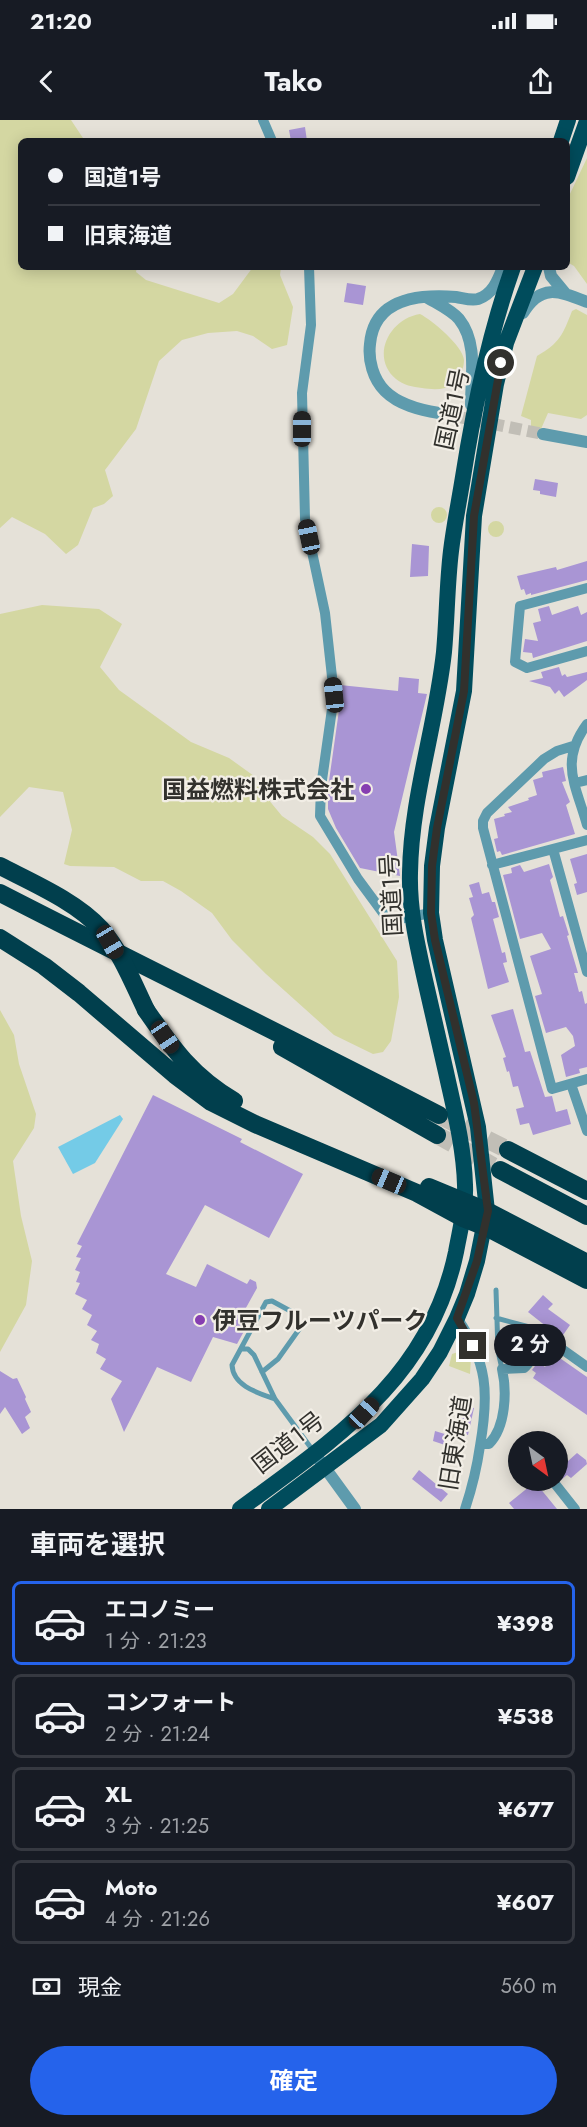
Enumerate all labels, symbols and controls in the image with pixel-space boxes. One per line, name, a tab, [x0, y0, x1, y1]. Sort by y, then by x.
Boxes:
text: 21:20	[30, 5, 92, 37]
text: Tako	[264, 62, 323, 101]
icon: back	[30, 65, 63, 98]
icon: share	[524, 65, 557, 98]
text: 国道1号	[84, 161, 161, 193]
text: 旧東海道	[84, 219, 172, 251]
route start	[487, 349, 514, 376]
street label: 国道1号	[426, 365, 478, 453]
car	[293, 411, 311, 447]
car	[296, 518, 322, 556]
car	[323, 676, 345, 714]
place label: 国益燃料株式会社	[162, 772, 354, 807]
marker: 国益燃料株式会社	[359, 782, 373, 796]
street label: 国道1号	[371, 853, 411, 937]
car	[93, 922, 127, 962]
car	[147, 1017, 183, 1057]
car	[369, 1166, 409, 1196]
place label: 伊豆フルーツパーク	[212, 1303, 428, 1338]
marker: 伊豆フルーツパーク	[193, 1313, 207, 1327]
callout: 2 分	[494, 1325, 566, 1367]
text: 2 分	[510, 1330, 550, 1359]
route end	[459, 1332, 486, 1359]
street label: 旧東海道	[430, 1393, 480, 1493]
car	[345, 1394, 383, 1432]
street label: 国道1号	[245, 1403, 331, 1481]
north arrow	[508, 1431, 568, 1491]
map controls	[508, 1431, 568, 1491]
text: 車両を選択	[30, 1525, 165, 1564]
text: エコノミー	[105, 1593, 215, 1625]
icon: car	[33, 1596, 87, 1650]
text: ¥398	[497, 1607, 554, 1639]
text: 1 分 · 21:23	[105, 1627, 207, 1656]
text: コンフォート	[105, 1686, 236, 1718]
icon: car	[33, 1689, 87, 1743]
text: ¥538	[498, 1700, 554, 1732]
text: 2 分 · 21:24	[105, 1720, 210, 1749]
text: XL	[105, 1778, 132, 1810]
icon: car	[33, 1782, 87, 1836]
text: ¥677	[498, 1793, 554, 1825]
text: 3 分 · 21:25	[105, 1812, 209, 1841]
text: Moto	[105, 1871, 158, 1903]
icon: car	[33, 1875, 87, 1929]
text: ¥607	[497, 1886, 554, 1918]
text: 4 分 · 21:26	[105, 1905, 210, 1934]
icon: cash	[30, 1970, 63, 2003]
text: 現金	[78, 1971, 122, 2003]
text: 560 m	[501, 1972, 557, 2001]
button: 確定	[30, 2046, 557, 2115]

